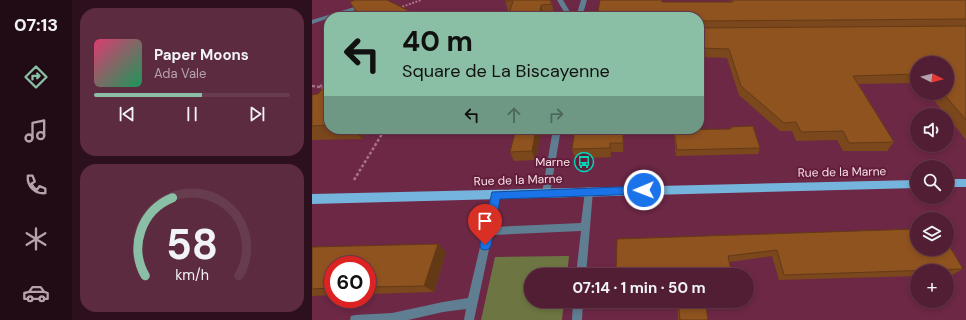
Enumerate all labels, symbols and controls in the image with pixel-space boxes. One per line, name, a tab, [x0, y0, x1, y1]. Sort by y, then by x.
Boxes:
text: 07:13	[14, 13, 58, 37]
text: 40 m	[402, 23, 473, 60]
icon: left	[336, 28, 388, 80]
text: Paper Moons	[154, 45, 249, 65]
north arrow	[910, 56, 954, 100]
map controls	[910, 56, 954, 308]
text: Square de La Biscayenne	[402, 59, 610, 83]
icon: directions	[22, 63, 50, 91]
text: Ada Vale	[154, 65, 206, 82]
icon: previous	[116, 103, 138, 125]
icon: pause	[181, 103, 203, 125]
icon: next	[246, 103, 268, 125]
icon: left	[461, 104, 483, 126]
icon: ahead	[503, 104, 525, 126]
icon: right	[545, 104, 567, 126]
button: sound	[910, 108, 954, 152]
icon: music	[22, 117, 50, 145]
bus stop icon: Marne	[573, 151, 595, 173]
place label: Marne	[535, 154, 570, 170]
button: search	[910, 160, 954, 204]
street label: Rue de la Marne	[798, 163, 887, 181]
position arrow	[623, 169, 665, 211]
street label: Rue de la Marne	[473, 170, 563, 190]
icon: phone	[22, 171, 50, 199]
pin	[468, 204, 502, 245]
icon: arrive	[474, 210, 496, 232]
button: layers	[910, 212, 954, 256]
text: 58	[166, 218, 218, 272]
icon: climate	[22, 225, 50, 253]
speed limit sign: 60	[324, 256, 376, 308]
button: +	[910, 264, 954, 308]
text: km/h	[175, 266, 209, 284]
text: 07:14 · 1 min · 50 m	[572, 278, 706, 298]
icon: car	[22, 279, 50, 307]

